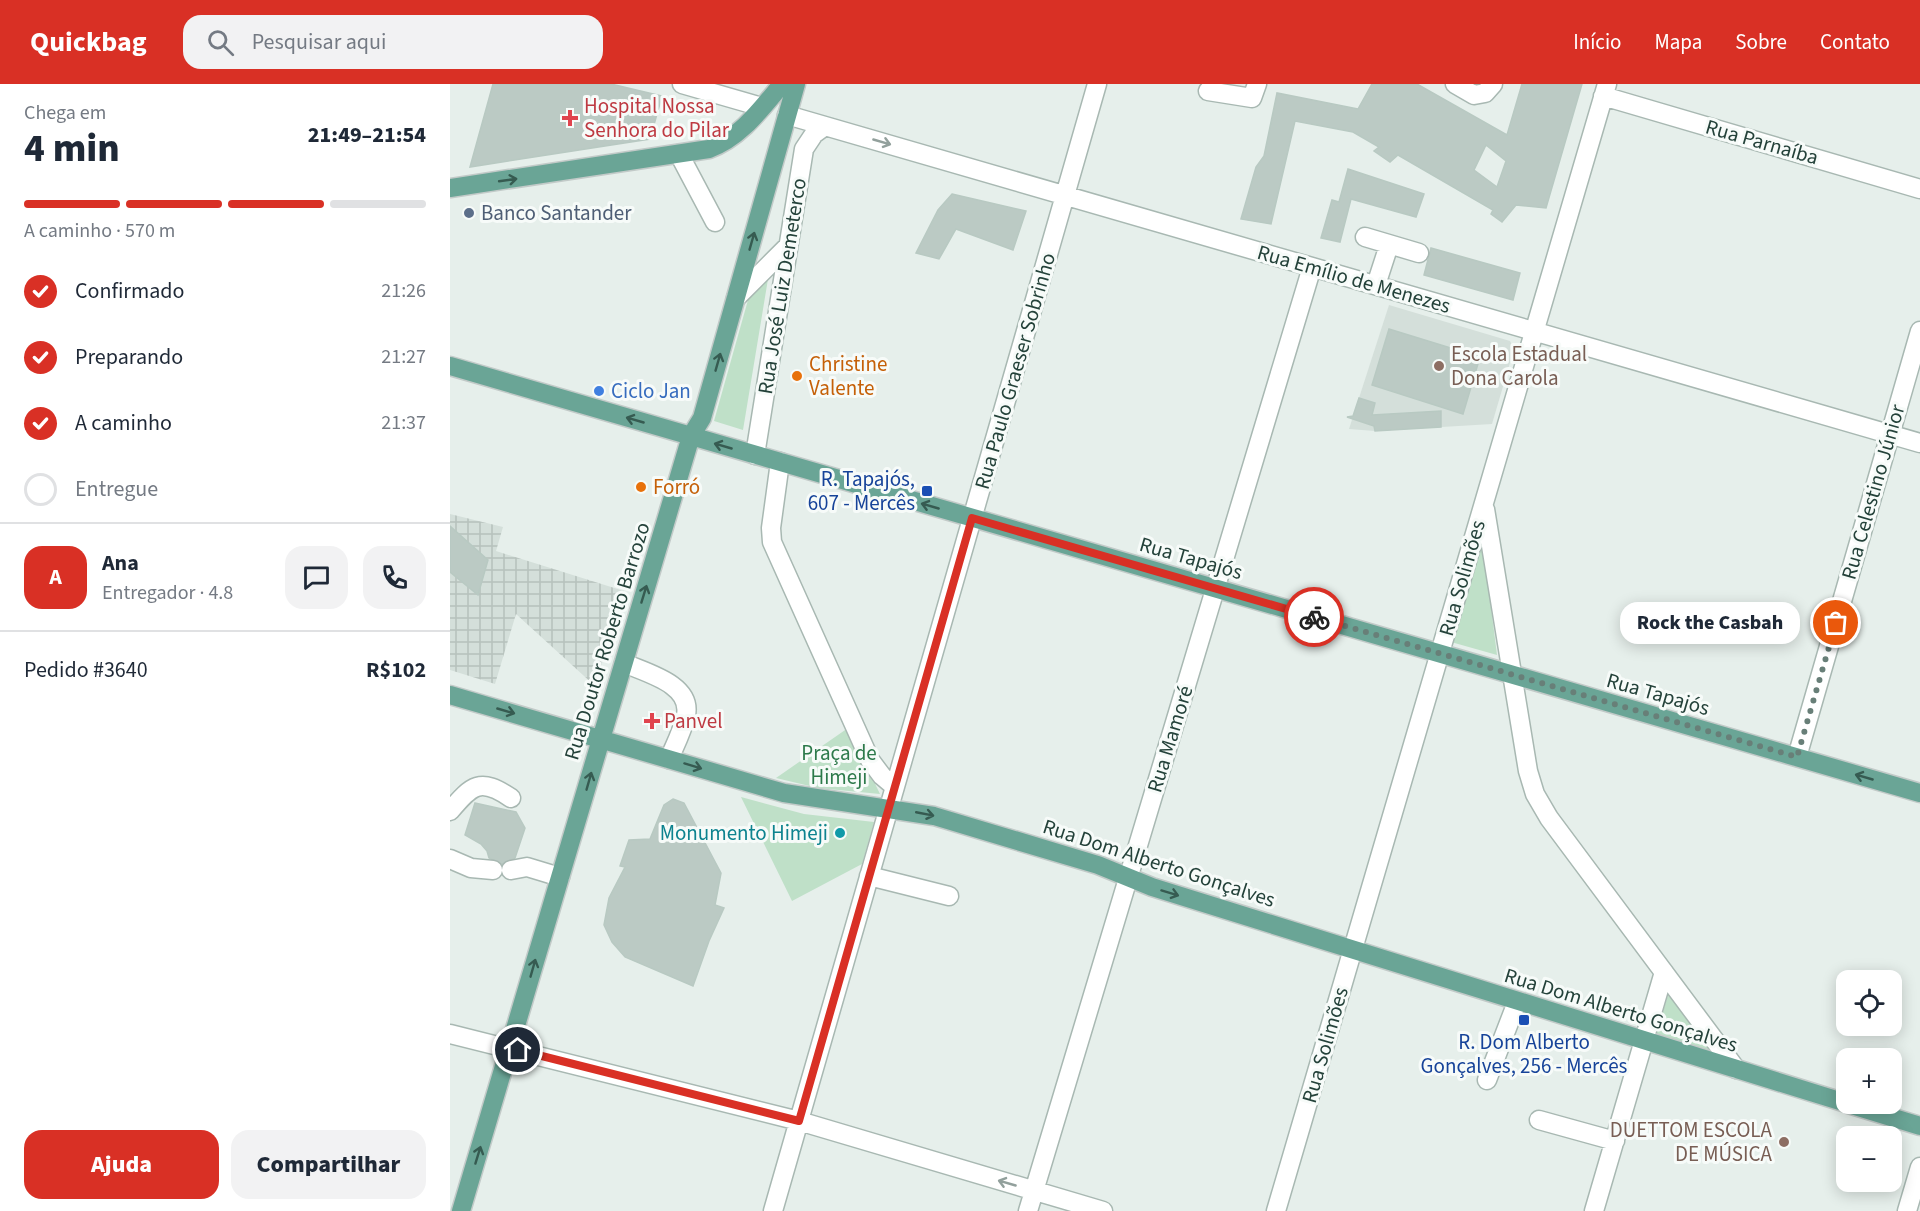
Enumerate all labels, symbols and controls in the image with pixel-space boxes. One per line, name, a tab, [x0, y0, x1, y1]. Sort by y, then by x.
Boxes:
search box	[183, 15, 603, 69]
text: Quickbag	[30, 22, 147, 62]
icon: search	[204, 26, 237, 59]
text: Pesquisar aqui	[252, 26, 386, 58]
text: Início	[1573, 27, 1621, 57]
text: Mapa	[1654, 27, 1702, 57]
text: Sobre	[1735, 27, 1787, 57]
text: Contato	[1820, 27, 1890, 57]
place label: Hospital Nossa Senhora do Pilar	[584, 91, 730, 145]
text: Chega em	[24, 99, 106, 127]
marker: Hospital Nossa Senhora do Pilar	[561, 109, 579, 127]
street label: Rua Parnaíba	[1702, 112, 1822, 172]
text: 21:49–21:54	[308, 119, 426, 151]
text: 4 min	[24, 121, 120, 177]
one-way arrow	[872, 137, 891, 148]
one-way arrow	[498, 174, 517, 185]
street label: Rua José Luiz Demeterco	[750, 176, 814, 396]
place label: Banco Santander	[481, 198, 632, 228]
marker: Banco Santander	[462, 206, 476, 220]
text: A caminho · 570 m	[24, 217, 175, 245]
one-way arrow	[746, 232, 758, 251]
street label: Rua Emílio de Menezes	[1254, 237, 1454, 321]
street label: Rua Paulo Graeser Sobrinho	[967, 249, 1063, 493]
icon: check	[24, 275, 57, 308]
text: Confirmado	[75, 275, 184, 307]
text: 21:26	[381, 277, 426, 305]
place label: Escola Estadual Dona Carola	[1451, 339, 1587, 393]
icon: check	[24, 341, 57, 374]
text: Preparando	[75, 341, 183, 373]
text: 21:27	[381, 343, 426, 371]
place label: Christine Valente	[809, 349, 887, 403]
one-way arrow	[712, 353, 724, 372]
marker: Escola Estadual Dona Carola	[1432, 359, 1446, 373]
marker: Christine Valente	[790, 369, 804, 383]
place label: Ciclo Jan	[611, 376, 691, 406]
marker: Ciclo Jan	[592, 384, 606, 398]
street label: Rua Celestino Júnior	[1834, 400, 1913, 583]
icon: check	[24, 407, 57, 440]
text: A caminho	[75, 407, 172, 439]
text: 21:37	[381, 409, 426, 437]
one-way arrow	[626, 414, 645, 425]
one-way arrow	[714, 440, 733, 451]
place label: R. Tapajós, 607 - Mercês	[808, 464, 915, 518]
place label: Forró	[653, 472, 700, 502]
text: Entregue	[75, 473, 158, 505]
marker: Forró	[634, 480, 648, 494]
marker: R. Tapajós, 607 - Mercês	[920, 484, 934, 498]
one-way arrow	[921, 500, 940, 511]
street label: Rua Solimões	[1431, 516, 1493, 639]
street label: Rua Doutor Roberto Barrozo	[557, 518, 657, 764]
street label: Rua Tapajós	[1136, 529, 1246, 587]
button: chat	[285, 546, 348, 609]
button: phone	[363, 546, 426, 609]
text: Ana	[102, 547, 139, 579]
text: A	[49, 561, 62, 593]
text: Entregador · 4.8	[102, 579, 233, 607]
one-way arrow	[639, 585, 650, 604]
courier	[1284, 587, 1344, 647]
pin	[1810, 597, 1861, 648]
icon: bike	[1298, 601, 1331, 634]
callout: Rock the Casbah	[1620, 602, 1800, 644]
icon: bag	[1819, 606, 1852, 639]
text: Rock the Casbah	[1637, 609, 1783, 637]
text: Pedido #3640	[24, 654, 148, 686]
text: R$102	[366, 654, 426, 686]
street label: Rua Tapajós	[1603, 665, 1713, 723]
street label: Rua Mamoré	[1140, 682, 1200, 796]
one-way arrow	[496, 706, 515, 717]
place label: Panvel	[664, 706, 723, 736]
marker: Panvel	[645, 714, 659, 728]
park label: Praça de Himeji	[801, 738, 877, 792]
one-way arrow	[683, 761, 702, 772]
one-way arrow	[1855, 771, 1874, 782]
one-way arrow	[584, 772, 595, 791]
one-way arrow	[914, 809, 934, 820]
street label: Rua Dom Alberto Gonçalves	[1039, 811, 1279, 915]
place label: Monumento Himeji	[660, 818, 828, 848]
marker: Monumento Himeji	[833, 826, 847, 840]
one-way arrow	[1160, 888, 1179, 899]
one-way arrow	[528, 959, 540, 978]
street label: Rua Dom Alberto Gonçalves	[1501, 960, 1742, 1060]
map controls	[1836, 970, 1902, 1192]
button: locate	[1836, 970, 1902, 1036]
street label: Rua Solimões	[1294, 983, 1356, 1106]
marker: R. Dom Alberto Gonçalves, 256 - Mercês	[1517, 1013, 1531, 1027]
pin	[492, 1024, 543, 1075]
place label: R. Dom Alberto Gonçalves, 256 - Mercês	[1421, 1027, 1628, 1081]
icon: home	[501, 1033, 534, 1066]
button: +	[1836, 1048, 1902, 1114]
place label: DUETTOM ESCOLA DE MÚSICA	[1610, 1115, 1773, 1169]
button: −	[1836, 1126, 1902, 1192]
button: Ajuda	[24, 1130, 219, 1199]
button: Compartilhar	[231, 1130, 426, 1199]
marker: DUETTOM ESCOLA DE MÚSICA	[1777, 1135, 1791, 1149]
one-way arrow	[473, 1146, 484, 1165]
one-way arrow	[998, 1177, 1017, 1188]

